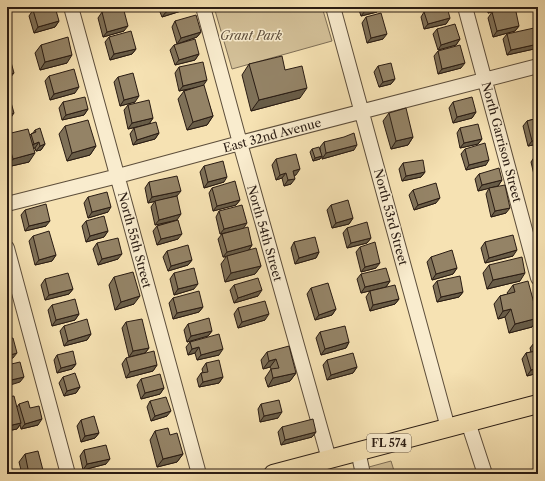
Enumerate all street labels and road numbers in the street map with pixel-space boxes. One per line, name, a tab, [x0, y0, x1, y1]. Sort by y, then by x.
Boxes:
street label: North Garrison Street	[479, 80, 525, 205]
street label: East 32nd Avenue	[221, 115, 323, 155]
street label: North 53rd Street	[371, 167, 411, 268]
street label: North 54th Street	[244, 183, 286, 284]
street label: North 55th Street	[115, 190, 155, 290]
road number: FL 574	[367, 434, 411, 452]

